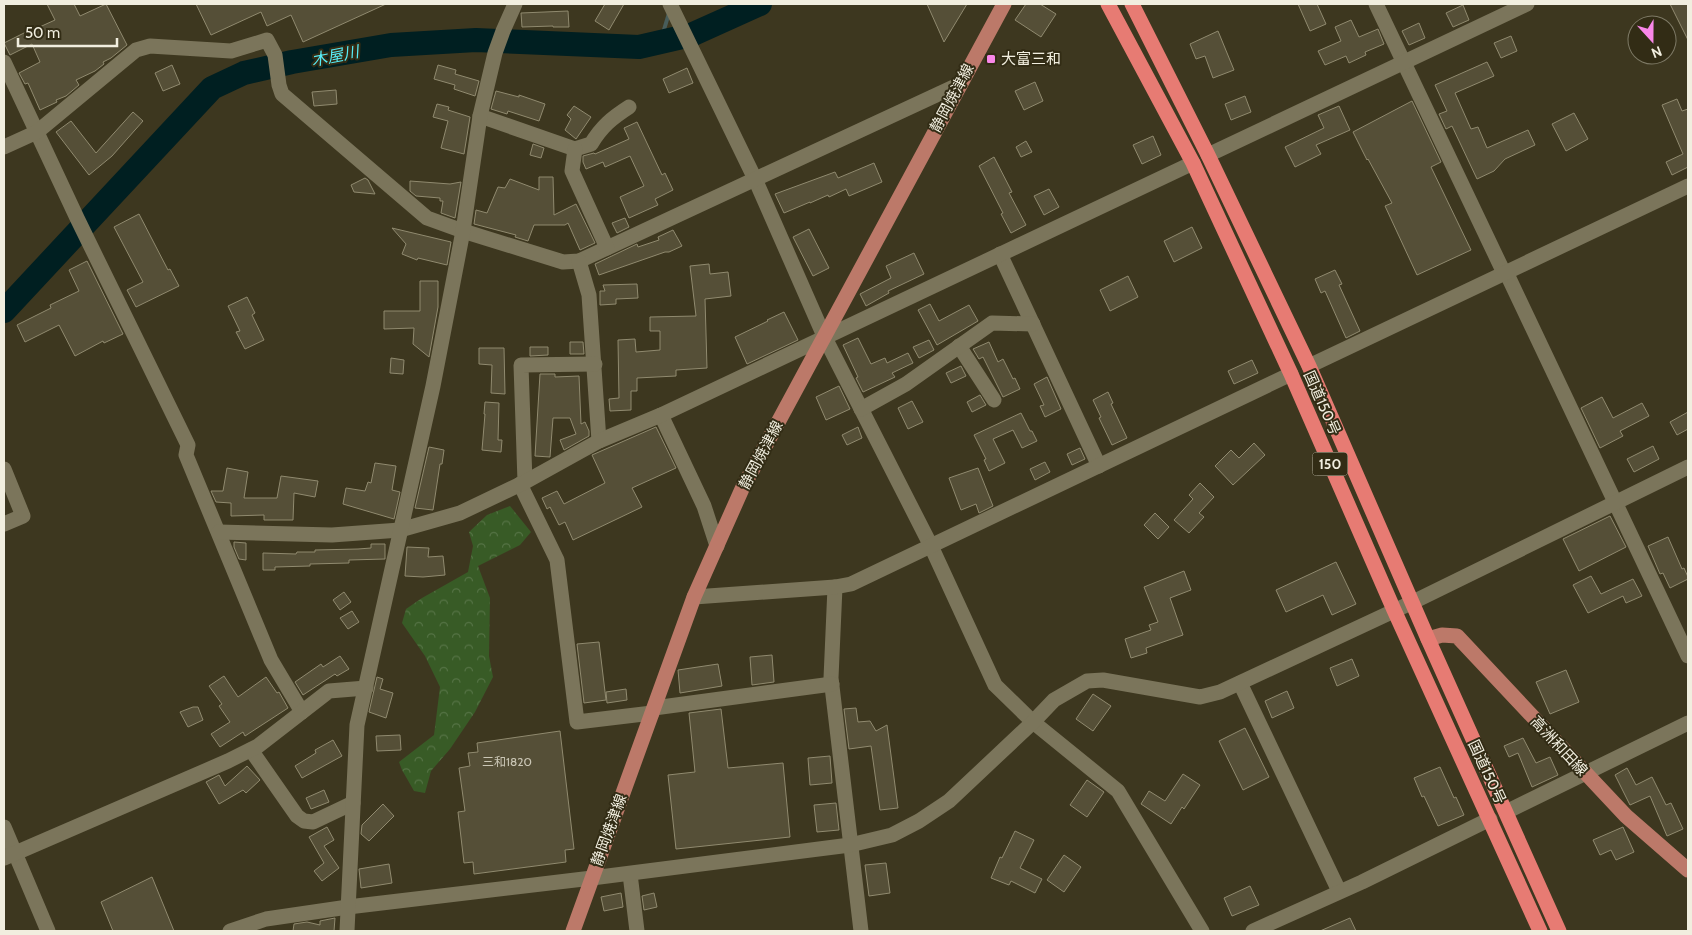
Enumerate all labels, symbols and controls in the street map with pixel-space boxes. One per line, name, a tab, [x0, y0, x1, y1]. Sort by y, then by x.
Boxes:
scale bar	[18, 15, 116, 47]
north arrow	[1627, 15, 1677, 65]
text: 50 m	[25, 24, 60, 42]
water label: 木屋川	[310, 42, 362, 70]
text: N	[1649, 42, 1665, 62]
place label: 大富三和	[1001, 50, 1061, 68]
marker: 大富三和	[985, 53, 997, 65]
street label: 静岡焼津線	[926, 61, 978, 135]
street label: 国道150号	[1300, 368, 1344, 438]
street label: 静岡焼津線	[735, 418, 787, 492]
road number: 150	[1312, 452, 1348, 476]
street label: 高洲和田線	[1527, 712, 1591, 780]
street label: 国道150号	[1464, 737, 1510, 807]
house number: 三和1820	[482, 754, 532, 769]
street label: 静岡焼津線	[588, 792, 630, 868]

